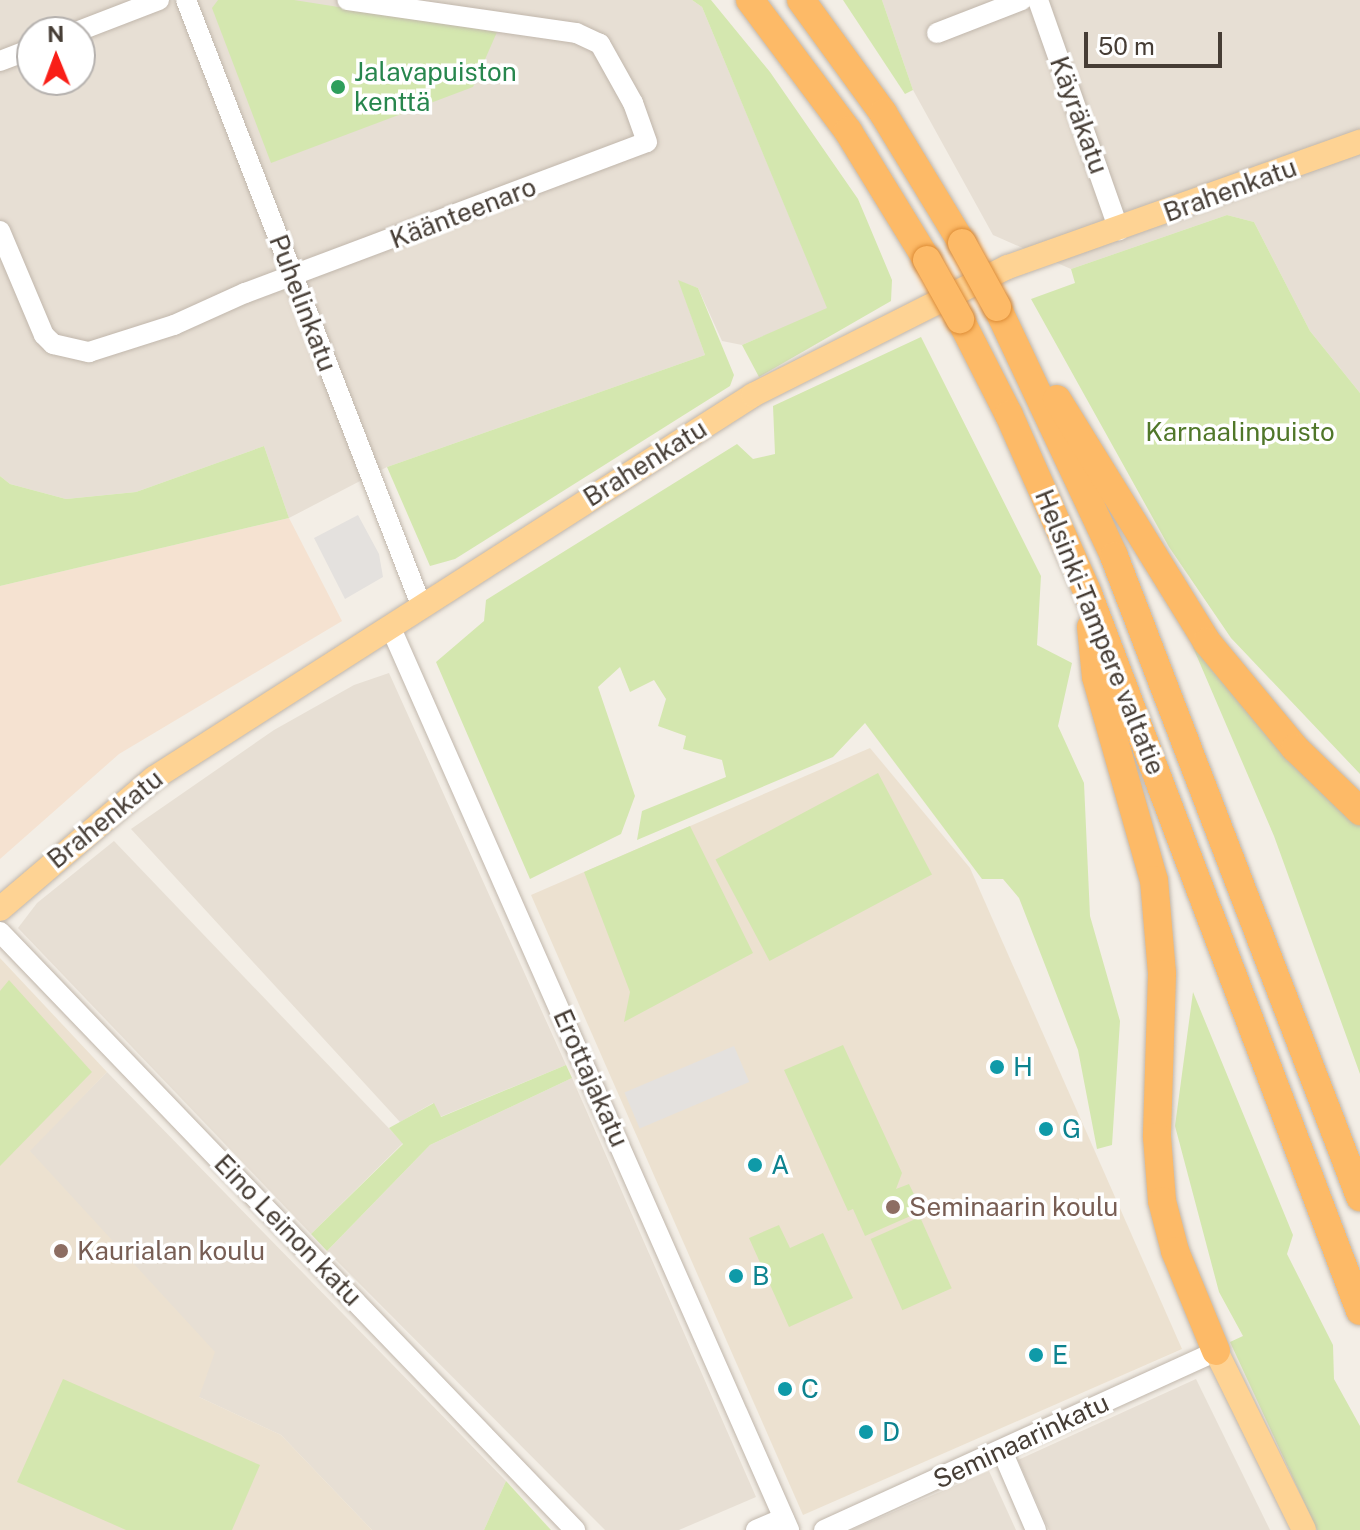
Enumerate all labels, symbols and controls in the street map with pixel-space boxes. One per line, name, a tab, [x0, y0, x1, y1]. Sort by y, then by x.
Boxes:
north arrow	[16, 16, 96, 96]
scale bar	[1088, 16, 1226, 66]
text: N	[47, 21, 64, 47]
text: 50 m	[1098, 32, 1155, 60]
street label: Käyräkatu	[1043, 52, 1115, 178]
place label: Jalavapuiston kenttä	[354, 56, 517, 118]
marker: Jalavapuiston kenttä	[329, 78, 347, 96]
street label: Brahenkatu	[1159, 152, 1301, 228]
street label: Käänteenaro	[386, 171, 540, 255]
street label: Puhelinkatu	[263, 230, 343, 376]
street label: Brahenkatu	[578, 413, 712, 513]
park label: Karnaalinpuisto	[1145, 416, 1335, 448]
street label: Helsinki-Tampere valtatie	[1028, 485, 1172, 779]
street label: Brahenkatu	[41, 763, 169, 875]
street label: Erottajakatu	[547, 1004, 635, 1152]
place label: H	[1013, 1051, 1033, 1083]
marker: H	[988, 1058, 1006, 1076]
place label: G	[1062, 1113, 1081, 1145]
marker: G	[1037, 1120, 1055, 1138]
street label: Eino Leinon katu	[208, 1148, 368, 1312]
place label: A	[771, 1149, 789, 1181]
marker: A	[746, 1156, 764, 1174]
place label: Seminaarin koulu	[909, 1191, 1118, 1223]
marker: Seminaarin koulu	[884, 1198, 902, 1216]
place label: Kaurialan koulu	[77, 1235, 265, 1267]
marker: Kaurialan koulu	[52, 1242, 70, 1260]
place label: B	[752, 1260, 769, 1292]
marker: B	[727, 1267, 745, 1285]
place label: E	[1052, 1339, 1068, 1371]
marker: E	[1027, 1346, 1045, 1364]
place label: C	[801, 1373, 819, 1405]
marker: C	[776, 1380, 794, 1398]
street label: Seminaarinkatu	[928, 1387, 1114, 1495]
place label: D	[882, 1416, 900, 1448]
marker: D	[857, 1423, 875, 1441]

